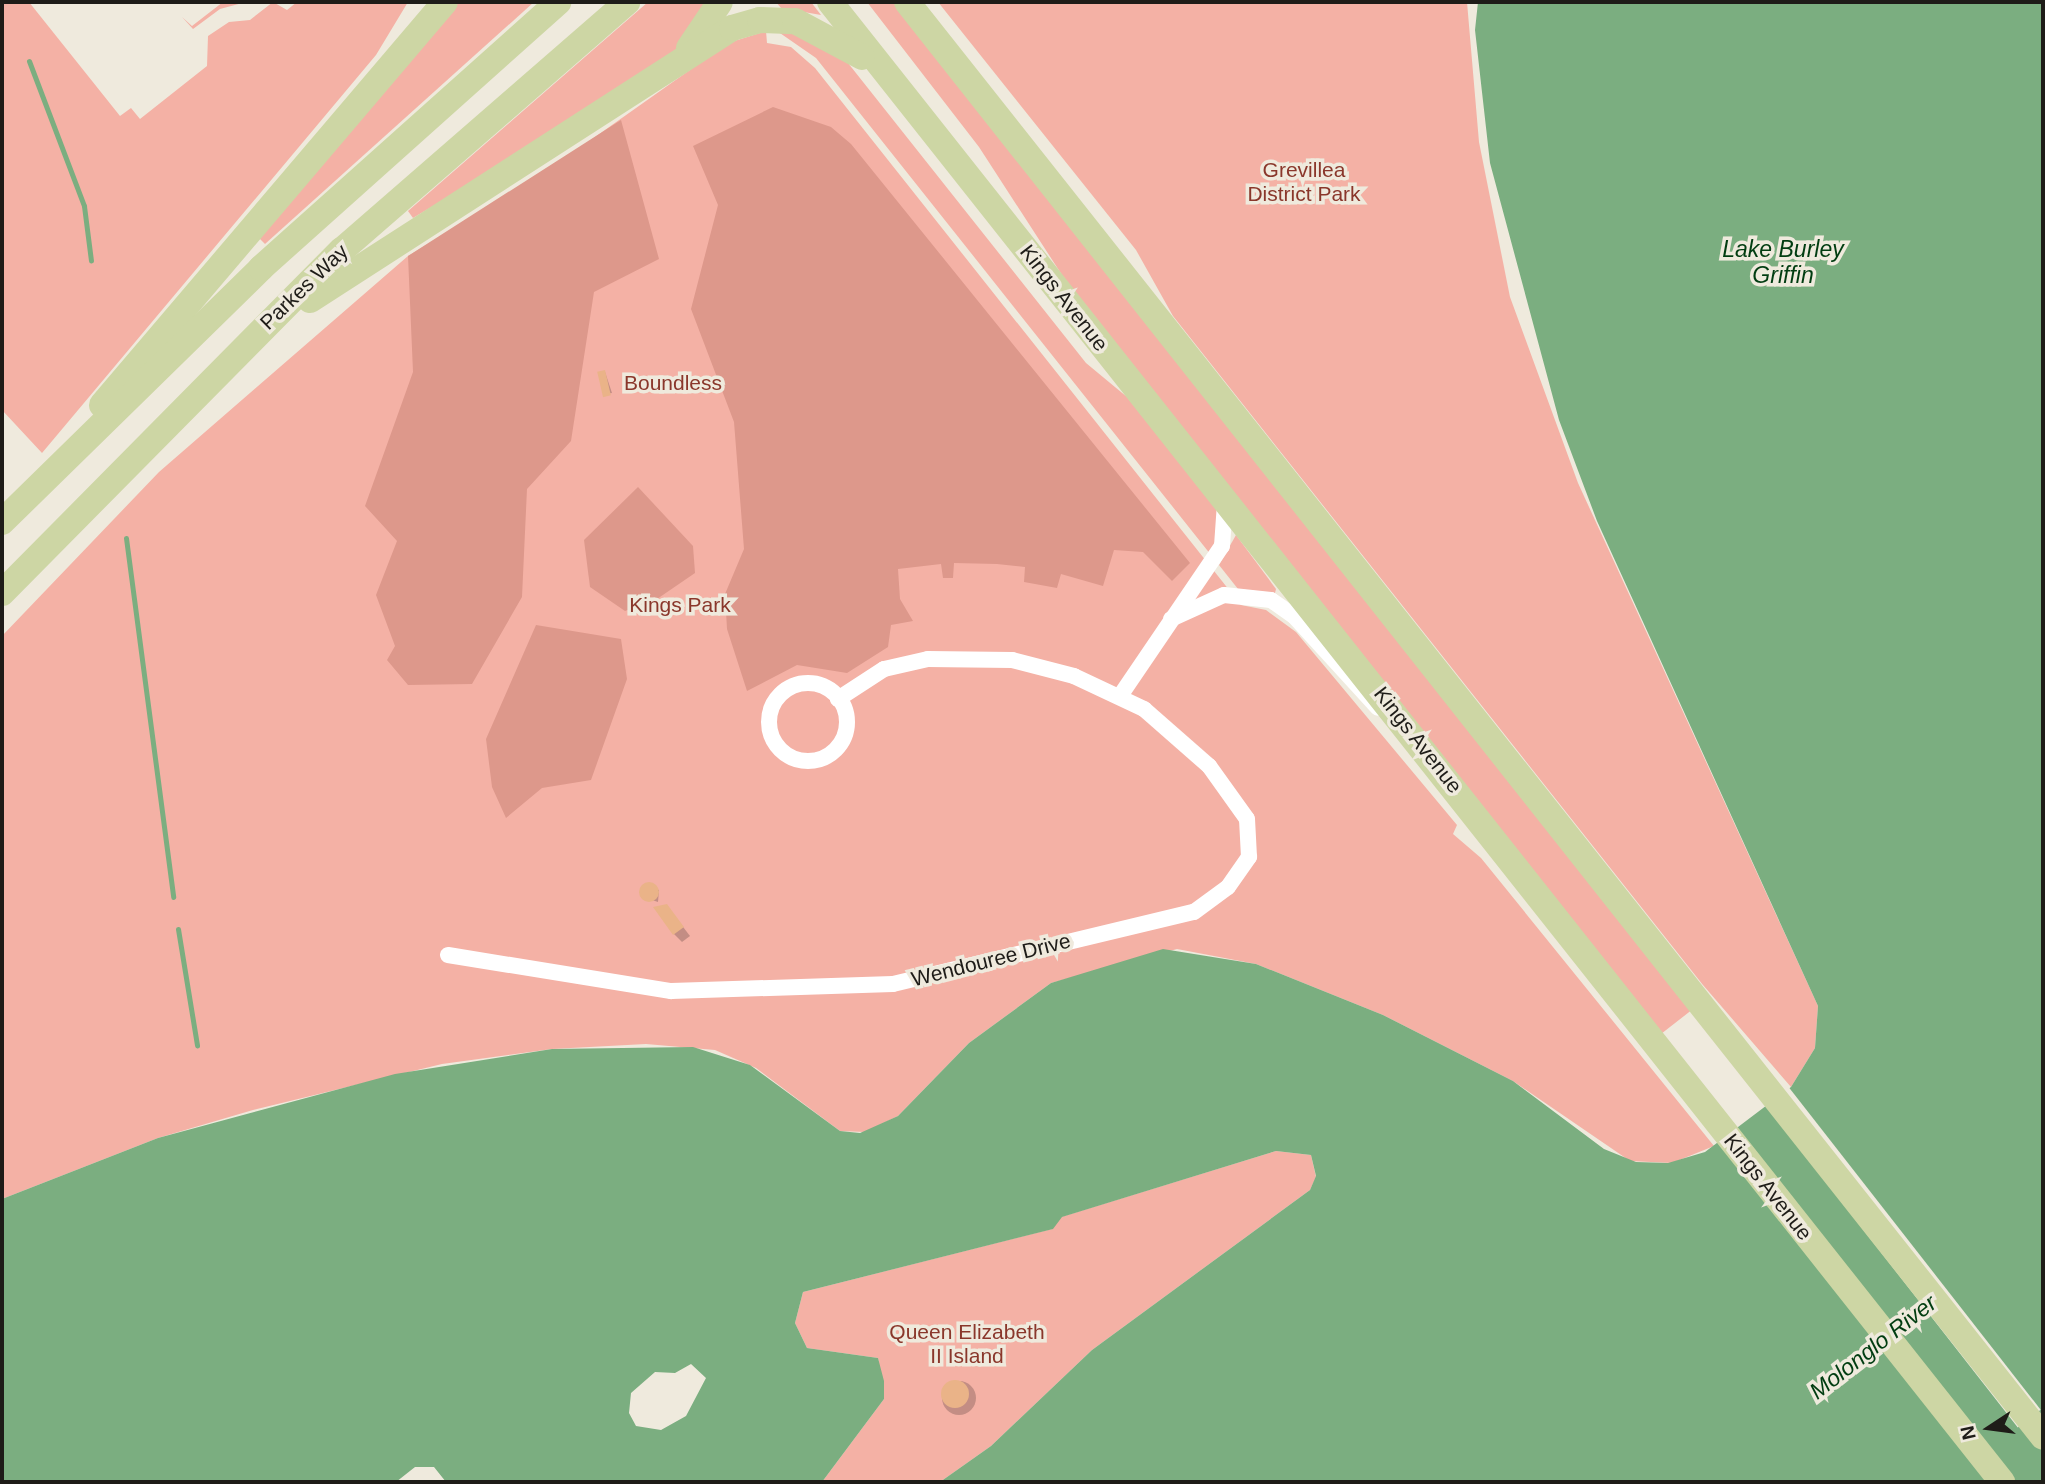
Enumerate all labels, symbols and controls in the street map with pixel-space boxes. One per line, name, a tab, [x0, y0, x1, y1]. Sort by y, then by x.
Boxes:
park label: Grevillea District Park	[1247, 157, 1361, 207]
water label: Lake Burley Griffin	[1722, 235, 1844, 289]
street label: Parkes Way	[255, 239, 353, 335]
street label: Kings Avenue	[1014, 239, 1114, 357]
park label: Boundless	[624, 370, 722, 396]
park label: Kings Park	[629, 592, 731, 618]
street label: Kings Avenue	[1368, 681, 1468, 799]
street label: Wendouree Drive	[909, 928, 1073, 992]
street label: Kings Avenue	[1718, 1128, 1818, 1246]
water label: Molonglo River	[1804, 1289, 1942, 1405]
park label: Queen Elizabeth II Island	[889, 1319, 1045, 1369]
north arrow	[1954, 1393, 2024, 1463]
text: N	[1956, 1424, 1980, 1442]

